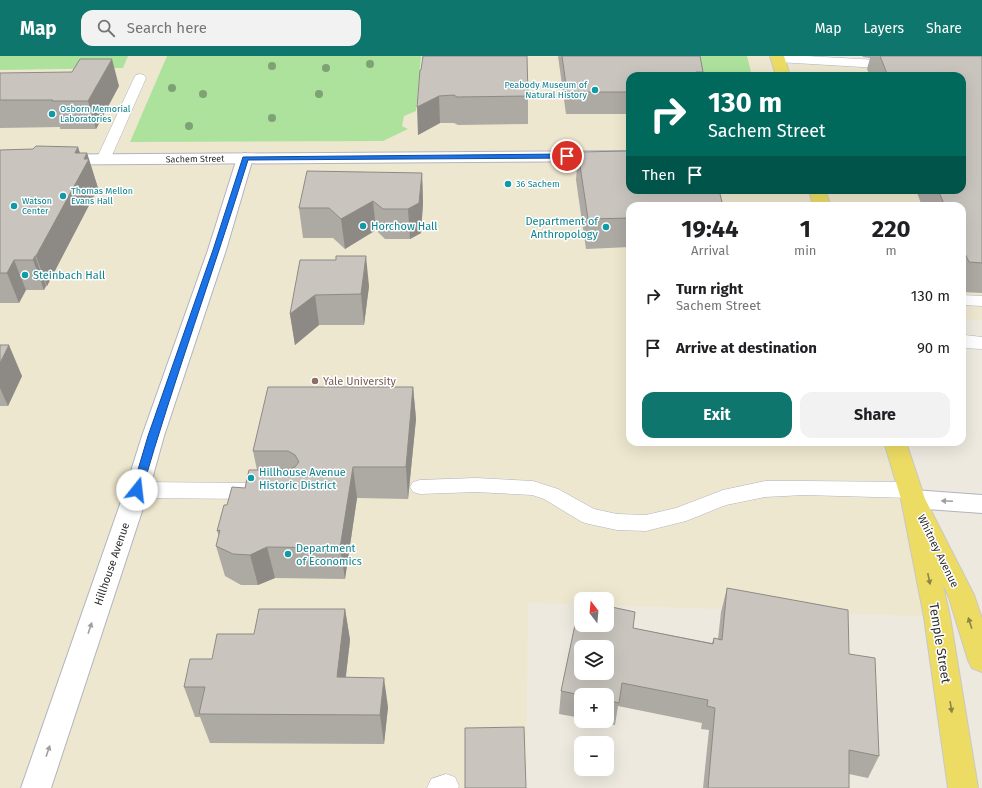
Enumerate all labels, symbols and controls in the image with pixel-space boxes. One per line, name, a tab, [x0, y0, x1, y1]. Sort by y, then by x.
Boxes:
search box	[81, 10, 361, 46]
text: Map	[20, 17, 57, 40]
icon: search	[95, 17, 117, 39]
text: Search here	[127, 19, 207, 37]
text: Map	[815, 20, 841, 37]
text: Layers	[863, 20, 904, 37]
text: Share	[926, 20, 962, 37]
place label: Peabody Museum of Natural History	[505, 80, 588, 100]
marker: Peabody Museum of Natural History	[590, 85, 600, 95]
text: 130 m	[708, 86, 782, 119]
icon: right	[642, 88, 694, 140]
place label: Osborn Memorial Laboratories	[60, 104, 131, 124]
marker: Osborn Memorial Laboratories	[47, 109, 57, 119]
text: Sachem Street	[708, 120, 826, 142]
pin	[550, 139, 584, 173]
icon: arrive	[556, 145, 578, 167]
street label: Sachem Street	[166, 153, 225, 165]
icon: arrive	[684, 164, 706, 186]
text: Then	[642, 166, 676, 184]
marker: 36 Sachem	[503, 179, 513, 189]
place label: 36 Sachem	[516, 179, 560, 189]
place label: Thomas Mellon Evans Hall	[71, 186, 133, 206]
marker: Thomas Mellon Evans Hall	[58, 191, 68, 201]
place label: Watson Center	[22, 196, 52, 216]
marker: Watson Center	[9, 201, 19, 211]
place label: Department of Anthropology	[525, 215, 599, 241]
text: 19:44	[681, 215, 739, 243]
text: 1	[800, 215, 811, 243]
text: 220	[872, 215, 911, 243]
place label: Horchow Hall	[371, 220, 438, 233]
marker: Horchow Hall	[358, 221, 368, 231]
marker: Department of Anthropology	[601, 222, 611, 232]
text: Arrival	[691, 243, 729, 258]
text: min	[794, 243, 816, 258]
text: m	[886, 243, 897, 258]
place label: Steinbach Hall	[33, 269, 105, 282]
marker: Steinbach Hall	[20, 270, 30, 280]
text: Turn right	[676, 280, 743, 298]
icon: right	[642, 285, 664, 307]
text: 130 m	[911, 287, 950, 305]
text: Sachem Street	[676, 298, 761, 313]
icon: arrive	[642, 337, 664, 359]
text: Arrive at destination	[676, 339, 817, 357]
text: 90 m	[917, 339, 950, 357]
place label: Yale University	[323, 375, 397, 388]
marker: Yale University	[310, 376, 320, 386]
button: Exit	[642, 392, 792, 438]
button: Share	[800, 392, 950, 438]
place label: Hillhouse Avenue Historic District	[259, 466, 346, 492]
position arrow	[116, 469, 158, 511]
marker: Hillhouse Avenue Historic District	[246, 473, 256, 483]
one-way arrow	[941, 498, 953, 505]
street label: Whitney Avenue	[915, 512, 961, 590]
street label: Hillhouse Avenue	[92, 521, 132, 607]
place label: Department of Economics	[296, 542, 362, 568]
marker: Department of Economics	[283, 549, 293, 559]
one-way arrow	[927, 573, 933, 585]
north arrow	[574, 592, 614, 632]
map controls	[574, 592, 614, 776]
street label: Temple Street	[926, 602, 954, 685]
one-way arrow	[966, 616, 972, 628]
one-way arrow	[87, 622, 93, 634]
button: layers	[574, 640, 614, 680]
button: +	[574, 688, 614, 728]
one-way arrow	[948, 701, 954, 713]
button: −	[574, 736, 614, 776]
one-way arrow	[46, 745, 52, 757]

